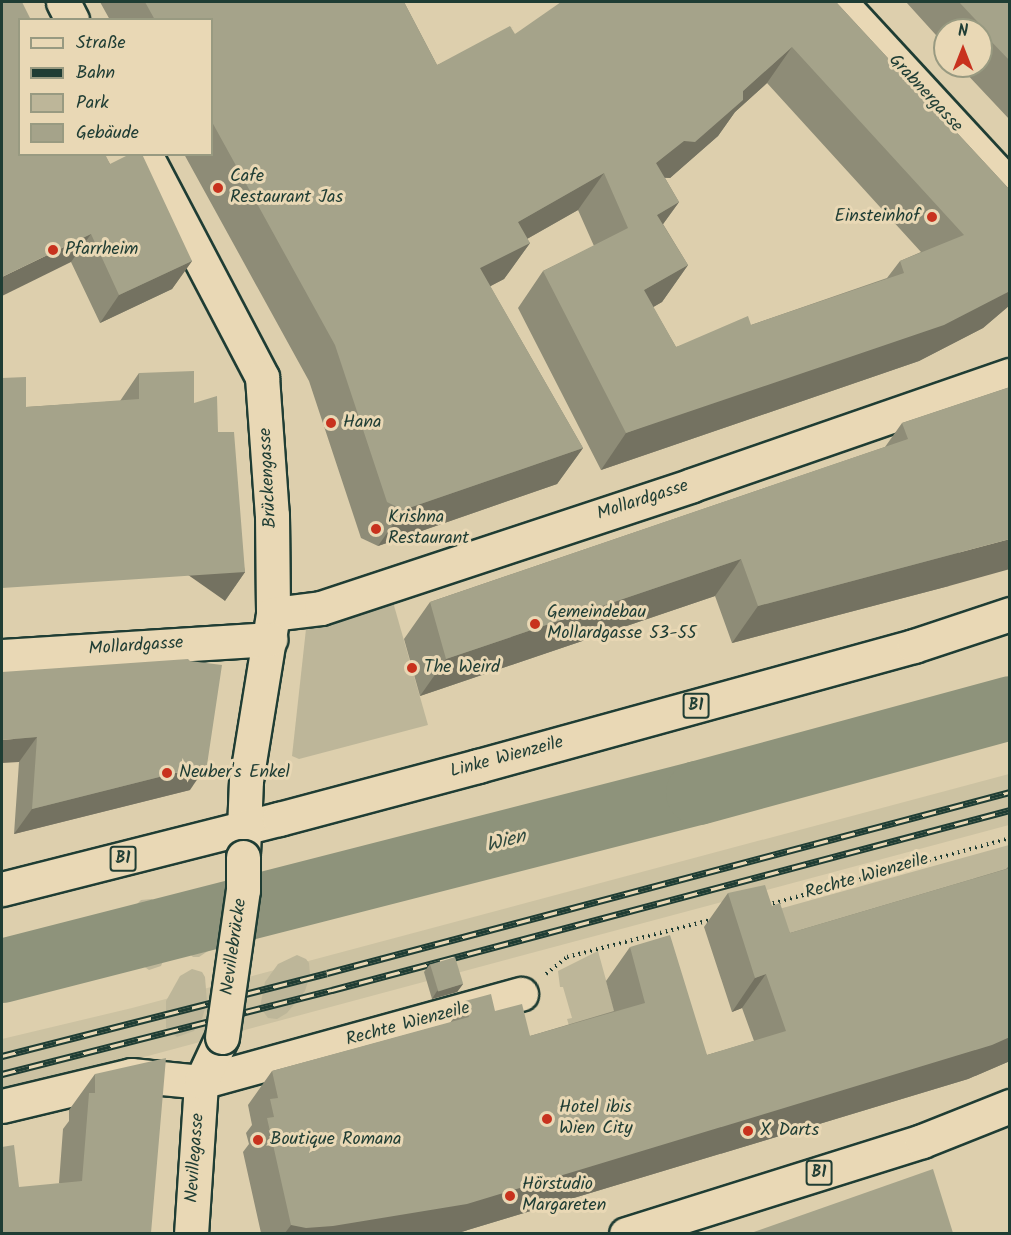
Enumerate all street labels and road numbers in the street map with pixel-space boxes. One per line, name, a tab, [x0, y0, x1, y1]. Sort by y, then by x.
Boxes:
street label: Grabnergasse	[883, 50, 967, 138]
street label: Brückengasse	[256, 427, 282, 529]
street label: Mollardgasse	[594, 476, 692, 526]
street label: Mollardgasse	[88, 633, 184, 661]
road number: B1	[682, 693, 710, 719]
street label: Linke Wienzeile	[448, 733, 566, 783]
road number: B1	[110, 846, 136, 872]
street label: Rechte Wienzeile	[803, 849, 931, 905]
street label: Nevillebrücke	[218, 897, 252, 997]
street label: Rechte Wienzeile	[344, 998, 472, 1052]
street label: Nevillegasse	[182, 1113, 210, 1203]
road number: B1	[806, 1160, 832, 1186]

